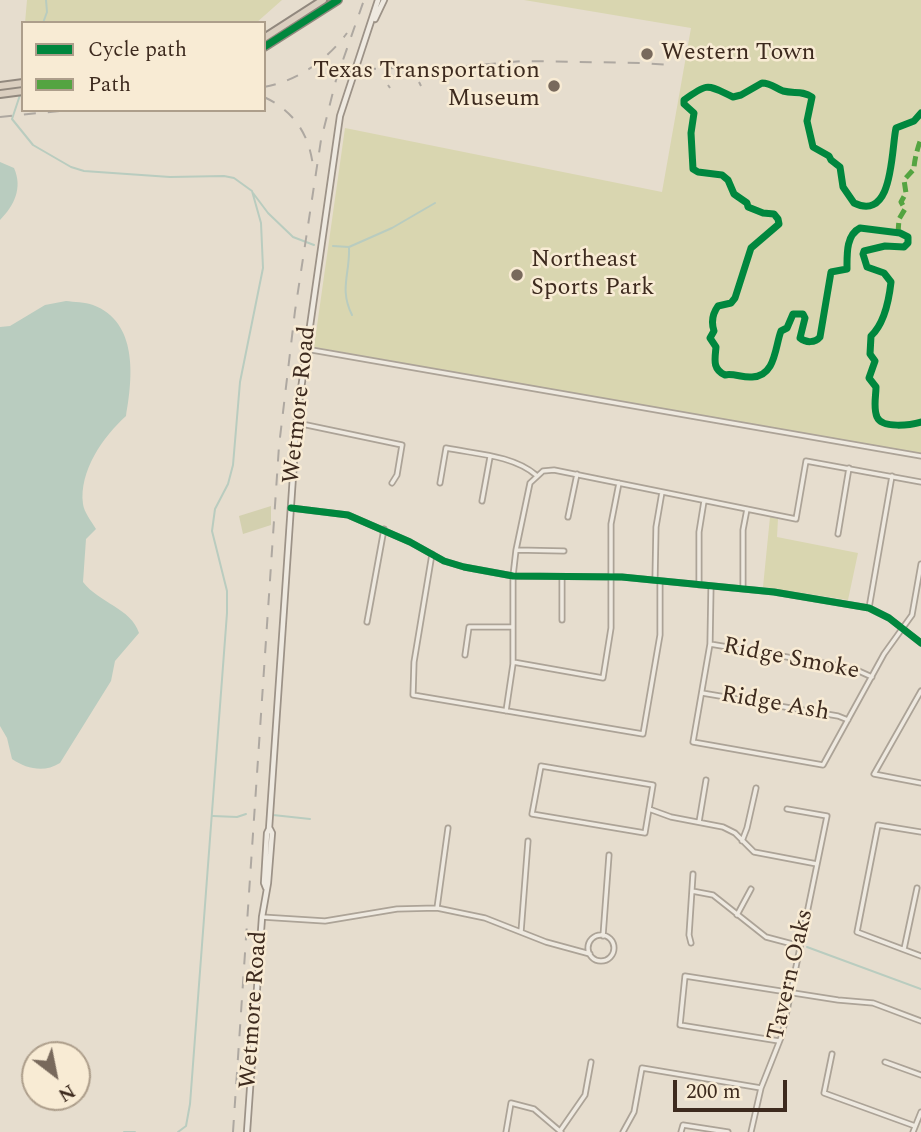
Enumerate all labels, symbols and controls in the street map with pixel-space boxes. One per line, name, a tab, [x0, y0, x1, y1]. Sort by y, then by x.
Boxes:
legend	[21, 21, 266, 112]
text: Cycle path	[88, 34, 187, 66]
place label: Western Town	[661, 40, 815, 68]
marker: Western Town	[639, 46, 655, 62]
place label: Texas Transportation Museum	[313, 58, 540, 114]
text: Path	[88, 69, 131, 101]
marker: Texas Transportation Museum	[546, 78, 562, 94]
place label: Northeast Sports Park	[531, 247, 654, 303]
marker: Northeast Sports Park	[509, 267, 525, 283]
street label: Wetmore Road	[278, 325, 324, 485]
street label: Ridge Smoke	[720, 633, 862, 687]
street label: Ridge Ash	[719, 681, 831, 729]
street label: Tavern Oaks	[763, 907, 821, 1043]
street label: Wetmore Road	[235, 930, 275, 1090]
north arrow	[21, 1041, 91, 1111]
scale bar	[676, 1066, 790, 1110]
text: N	[52, 1076, 81, 1109]
text: 200 m	[686, 1076, 741, 1108]

